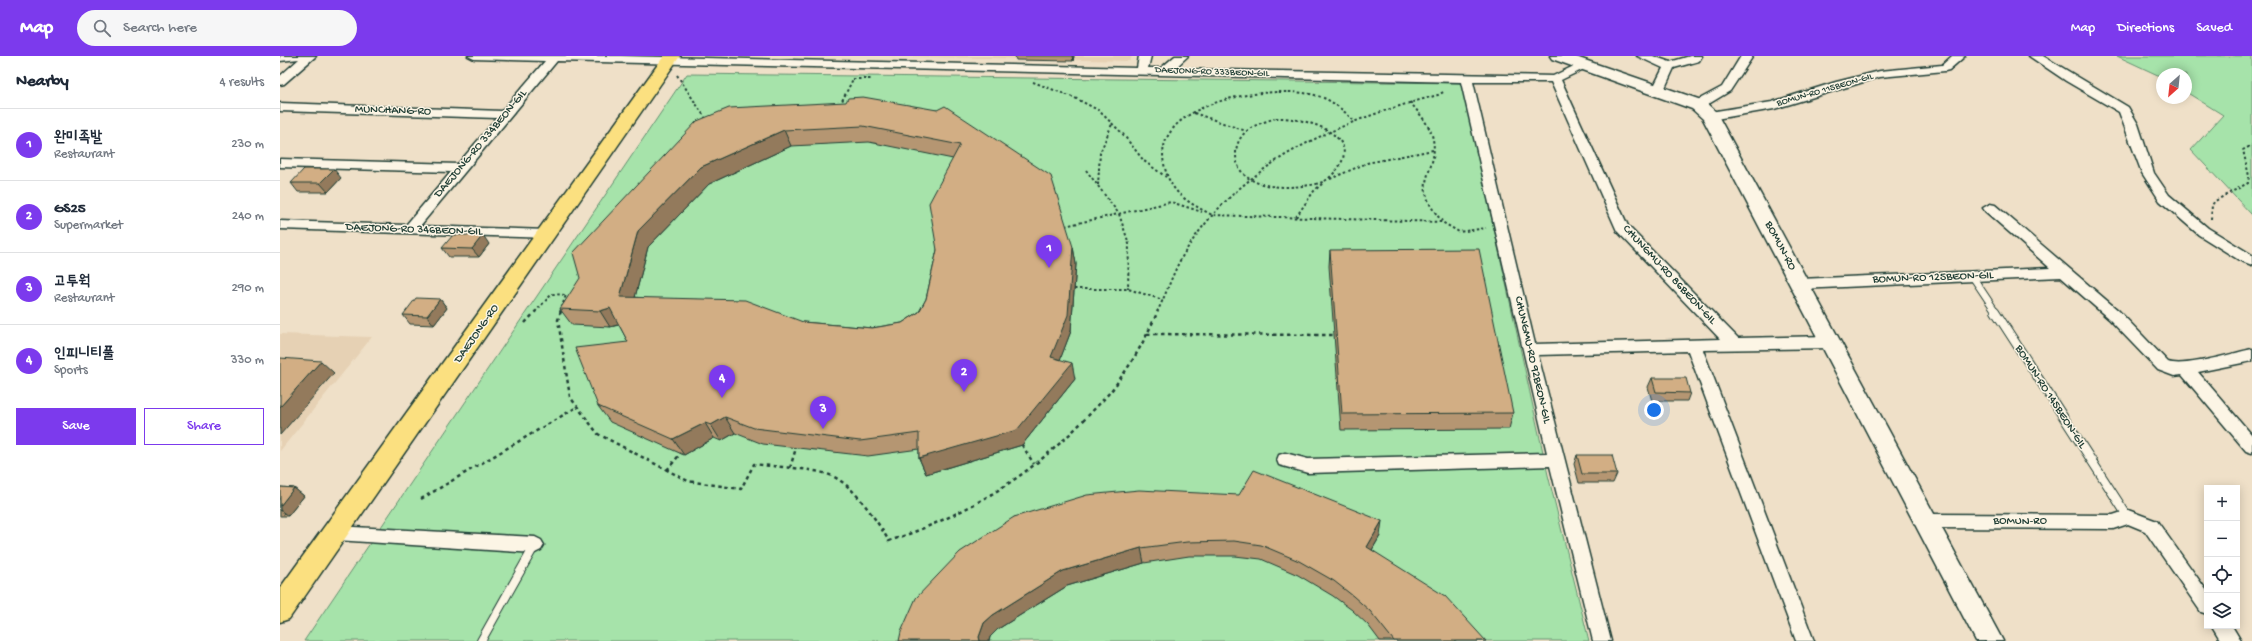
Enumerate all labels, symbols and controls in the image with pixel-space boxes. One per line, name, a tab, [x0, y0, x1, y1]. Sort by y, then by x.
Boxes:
search box	[77, 10, 357, 46]
text: Map	[20, 17, 53, 40]
icon: search	[91, 17, 113, 39]
text: Search here	[123, 19, 197, 37]
text: Map	[2071, 20, 2095, 37]
text: Directions	[2117, 20, 2174, 37]
text: Saved	[2196, 20, 2232, 37]
street label: DAEJONG-RO 333BEON-GIL	[1154, 64, 1270, 80]
north arrow	[2156, 68, 2192, 104]
street label: BOMUN-RO 115BEON-GIL	[1774, 70, 1875, 110]
text: Nearby	[16, 72, 69, 92]
text: 4 results	[220, 75, 264, 90]
street label: DAEJONG-RO 334BEON-GIL	[431, 87, 531, 202]
street label: MUNCHANG-RO	[355, 103, 431, 119]
text: 완미족발	[54, 129, 102, 147]
text: 1	[26, 137, 32, 152]
text: 230 m	[231, 137, 264, 152]
text: Restaurant	[54, 147, 114, 162]
text: GS25	[54, 200, 86, 218]
text: 2	[26, 209, 32, 224]
text: 240 m	[232, 209, 264, 224]
text: Supermarket	[54, 218, 123, 233]
street label: BOMUN-RO	[1761, 218, 1799, 273]
street label: DAEJONG-RO 346BEON-GIL	[344, 221, 483, 239]
street label: CHUNGMU-RO 86BEON-GIL	[1619, 222, 1719, 328]
pin: 1	[1036, 235, 1062, 268]
street label: BOMUN-RO 125BEON-GIL	[1871, 269, 1994, 287]
text: 고투웍	[54, 273, 90, 291]
text: 3	[26, 281, 32, 296]
text: 290 m	[231, 281, 264, 296]
text: Restaurant	[54, 291, 114, 306]
street label: CHUNGMU-RO 92BEON-GIL	[1511, 295, 1554, 426]
street label: DAEJONG-RO	[451, 302, 502, 367]
street label: BOMUN-RO 145BEON-GIL	[2011, 342, 2089, 452]
text: 인피니티풀	[54, 345, 114, 363]
text: 4	[26, 353, 32, 368]
text: 330 m	[231, 353, 264, 368]
pin: 2	[951, 359, 977, 392]
text: Sports	[54, 363, 88, 378]
pin: 4	[709, 365, 735, 398]
pin: 3	[810, 396, 836, 429]
your location	[1644, 400, 1664, 420]
button: Save	[16, 408, 136, 445]
button: Share	[144, 408, 264, 445]
map controls	[2204, 485, 2240, 629]
button: +	[2204, 485, 2240, 521]
street label: BOMUN-RO	[1992, 515, 2047, 529]
button: −	[2204, 521, 2240, 557]
button: locate	[2204, 557, 2240, 593]
button: layers	[2204, 593, 2240, 629]

